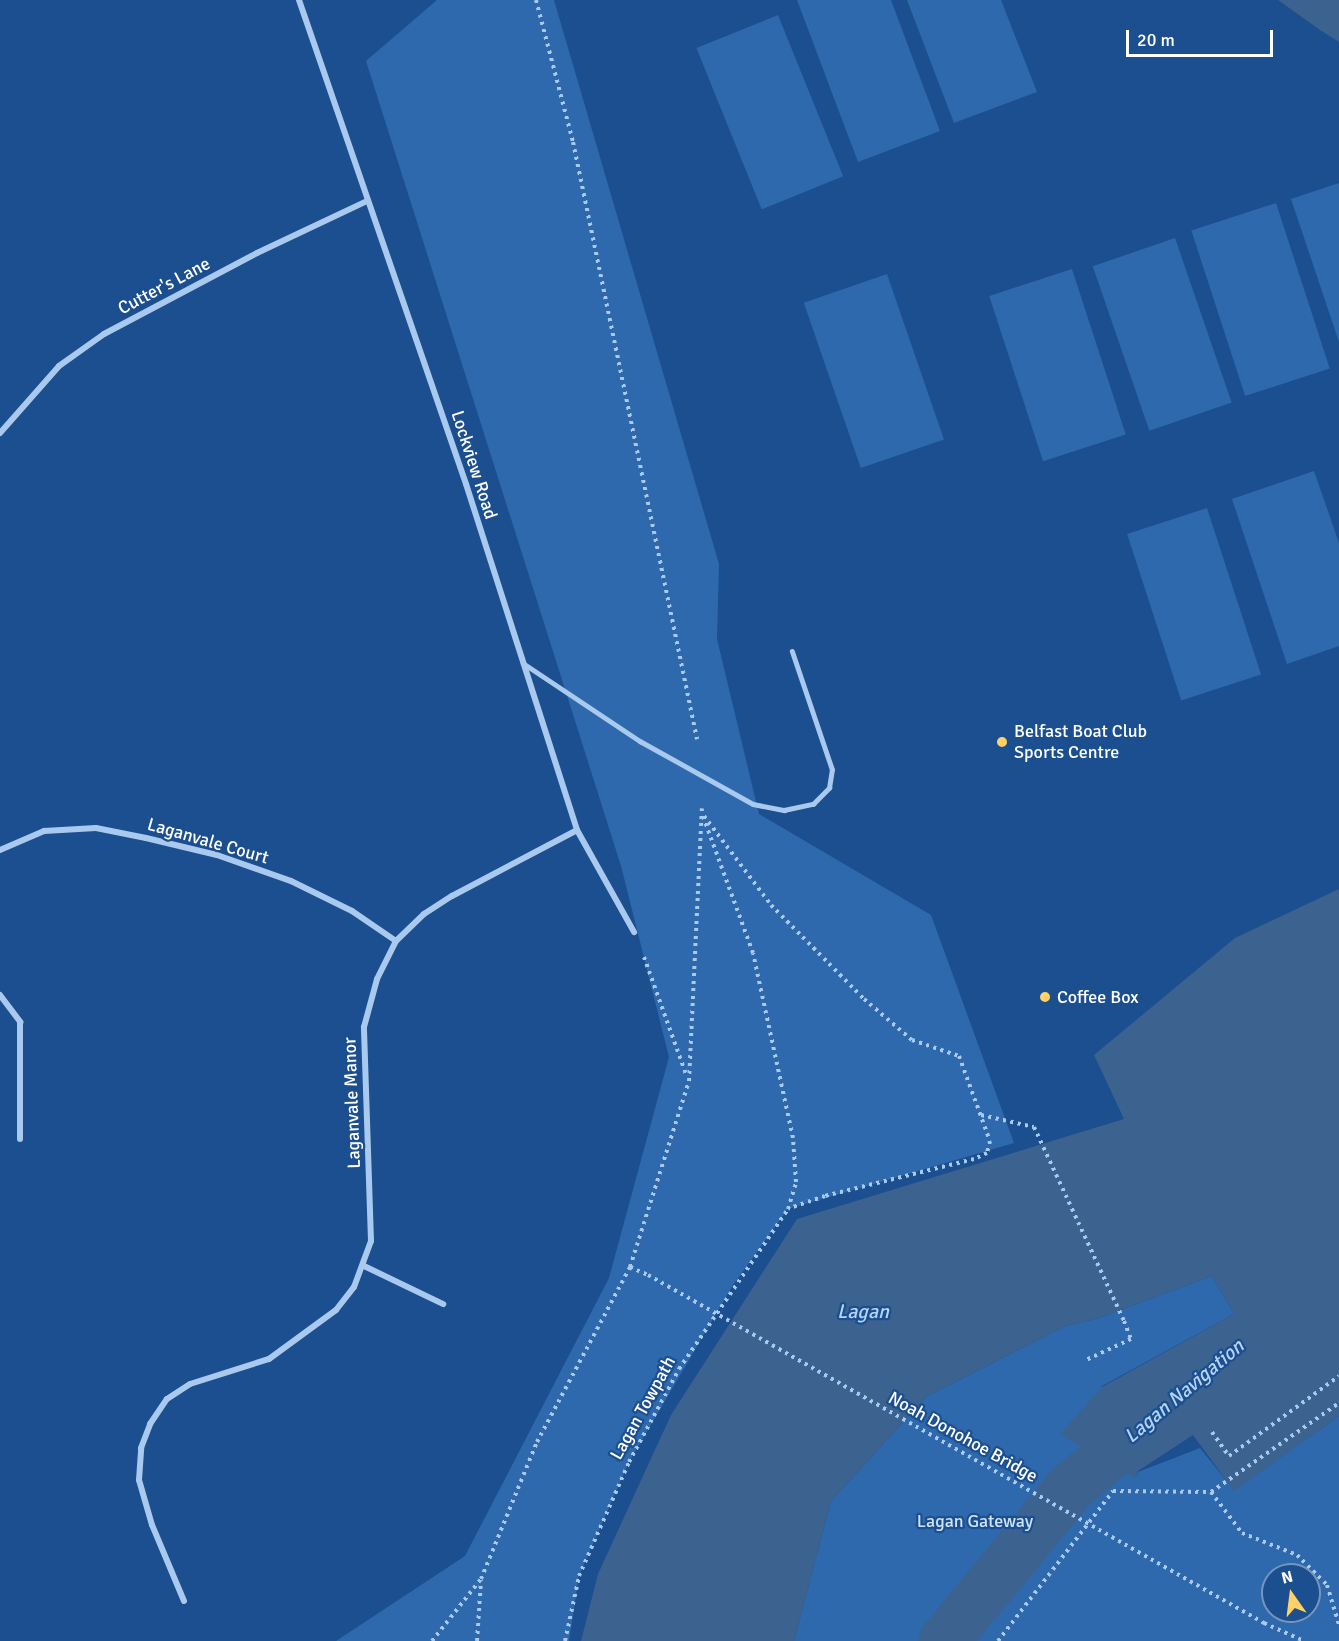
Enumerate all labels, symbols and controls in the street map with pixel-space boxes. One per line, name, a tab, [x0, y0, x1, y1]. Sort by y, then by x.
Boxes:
scale bar	[1129, 18, 1276, 56]
text: 20 m	[1137, 29, 1175, 51]
street label: Cutter's Lane	[114, 253, 214, 319]
street label: Lockview Road	[446, 408, 502, 522]
place label: Belfast Boat Club Sports Centre	[1014, 721, 1147, 764]
marker: Belfast Boat Club Sports Centre	[995, 735, 1009, 749]
street label: Laganvale Court	[145, 813, 271, 869]
place label: Coffee Box	[1057, 986, 1139, 1008]
marker: Coffee Box	[1038, 990, 1052, 1004]
street label: Laganvale Manor	[339, 1037, 365, 1169]
water label: Lagan	[837, 1299, 889, 1323]
water label: Lagan Navigation	[1119, 1334, 1249, 1448]
street label: Lagan Towpath	[606, 1353, 680, 1463]
street label: Noah Donohoe Bridge	[885, 1387, 1041, 1487]
park label: Lagan Gateway	[917, 1510, 1033, 1532]
north arrow	[1261, 1563, 1321, 1623]
text: N	[1279, 1566, 1295, 1589]

